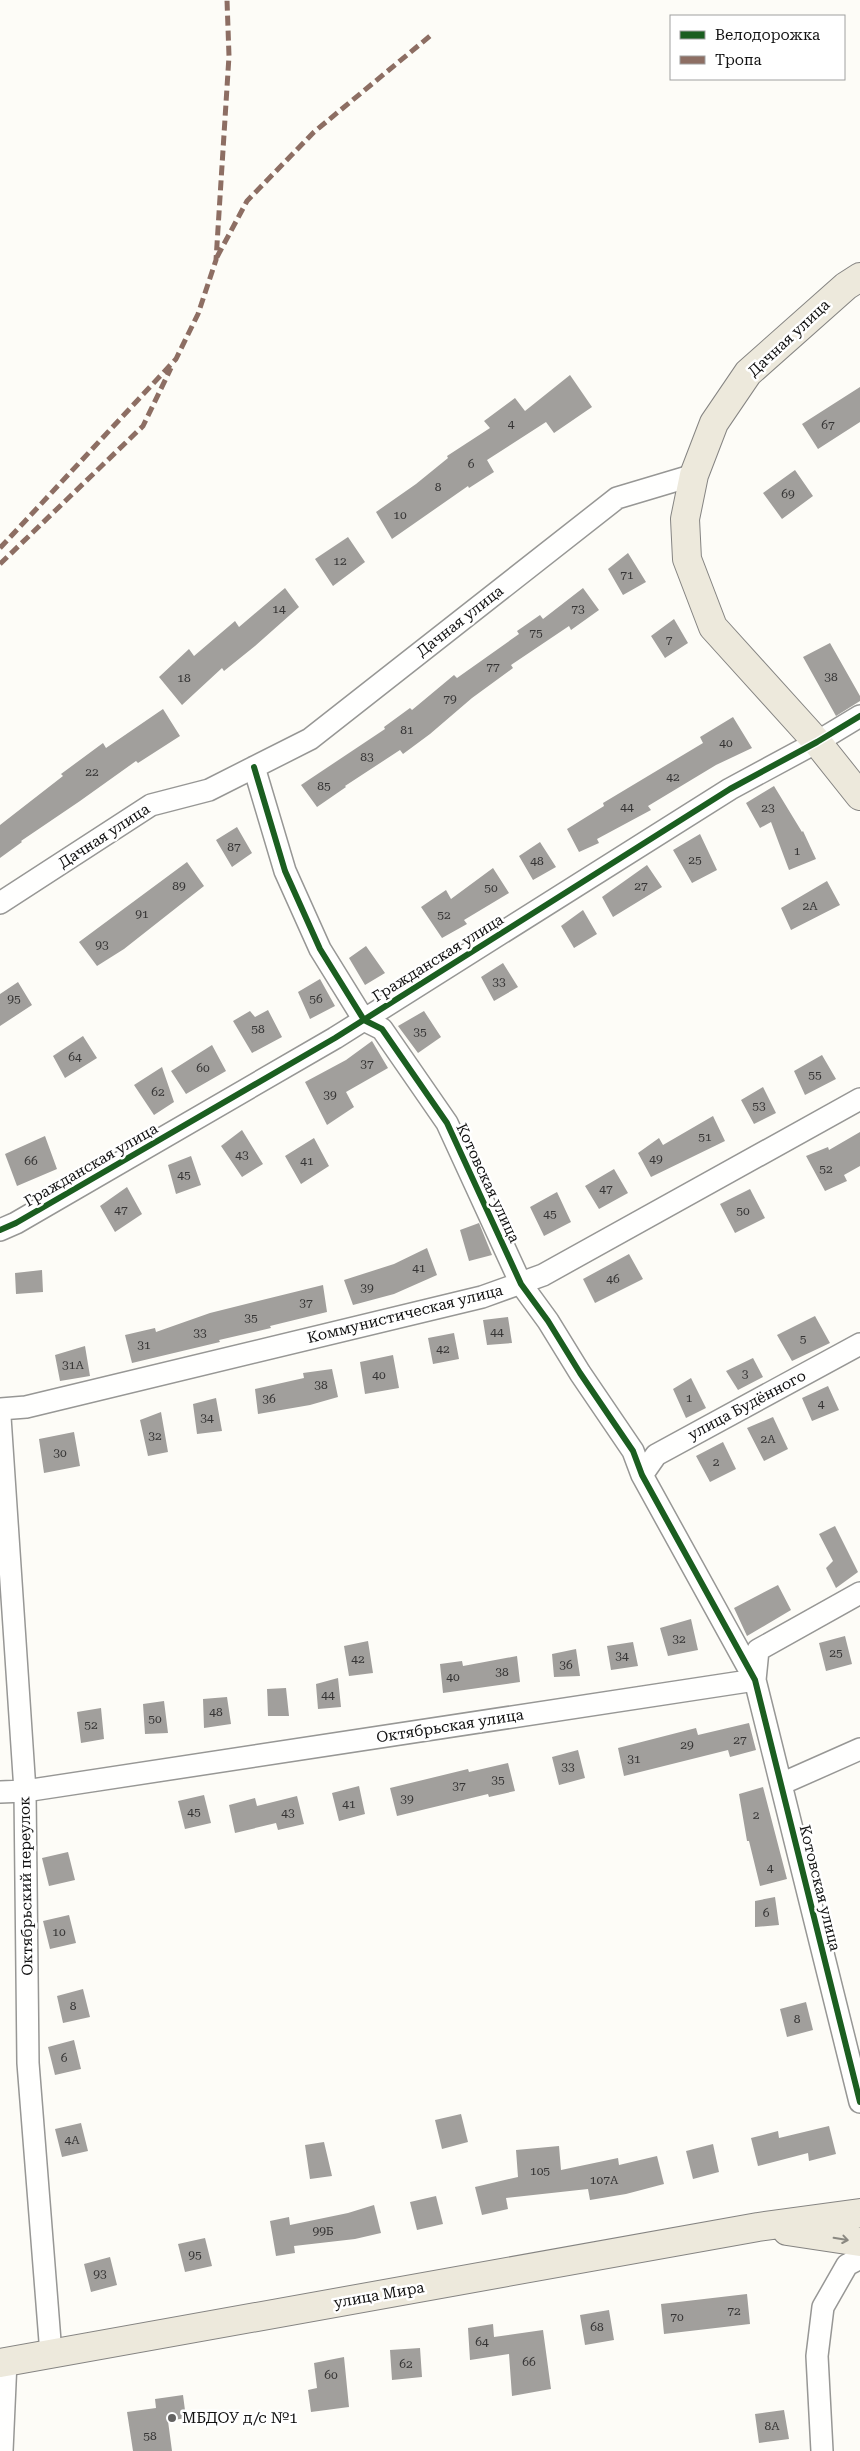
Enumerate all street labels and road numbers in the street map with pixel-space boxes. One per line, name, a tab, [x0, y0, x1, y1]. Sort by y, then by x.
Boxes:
street label: Дачная улица	[745, 296, 833, 380]
street label: Дачная улица	[413, 582, 507, 660]
street label: Дачная улица	[55, 800, 153, 872]
street label: Гражданская улица	[369, 910, 507, 1006]
street label: Гражданская улица	[21, 1119, 161, 1211]
street label: Котовская улица	[452, 1121, 524, 1245]
street label: Коммунистическая улица	[305, 1281, 505, 1347]
street label: улица Будённого	[685, 1366, 809, 1444]
street label: Октябрьская улица	[375, 1705, 525, 1747]
street label: Октябрьский переулок	[15, 1796, 37, 1976]
street label: Котовская улица	[796, 1823, 844, 1953]
street label: улица Мира	[332, 2278, 426, 2312]

